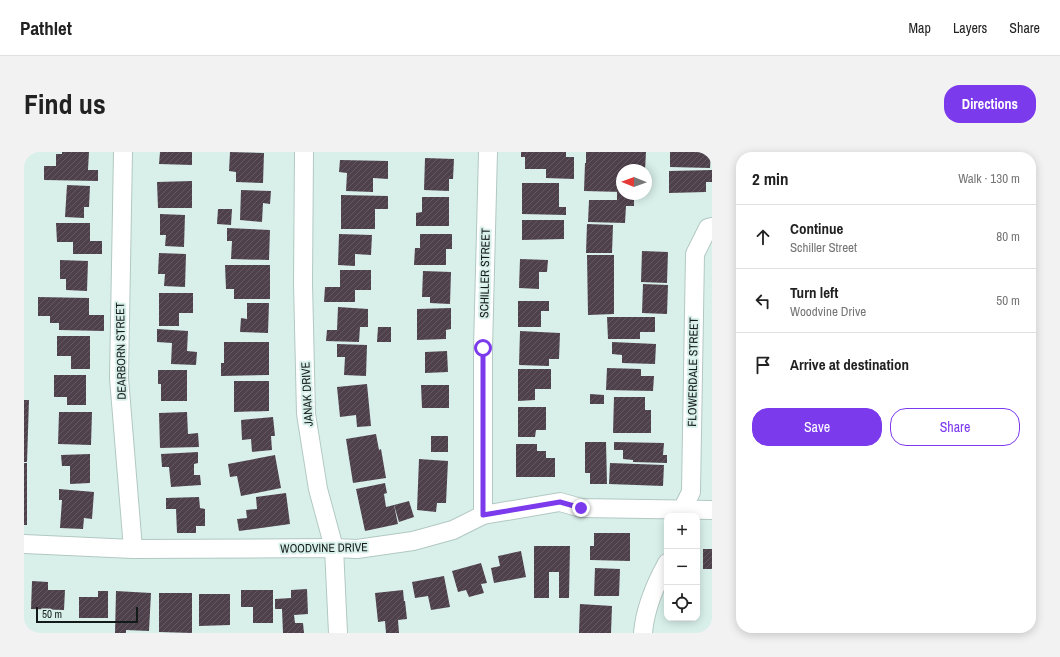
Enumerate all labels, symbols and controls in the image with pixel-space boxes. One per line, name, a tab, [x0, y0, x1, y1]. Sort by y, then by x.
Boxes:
text: Pathlet	[20, 15, 72, 41]
text: Map	[909, 19, 931, 37]
text: Layers	[953, 19, 987, 37]
text: Share	[1009, 19, 1040, 37]
text: Find us	[24, 85, 106, 123]
button: Directions	[944, 85, 1036, 123]
north arrow	[616, 164, 652, 200]
text: 2 min	[752, 167, 788, 190]
text: Walk · 130 m	[958, 170, 1020, 187]
text: Continue	[790, 218, 843, 239]
icon: ahead	[752, 226, 774, 248]
street label: SCHILLER STREET	[476, 228, 494, 318]
text: 80 m	[996, 228, 1020, 245]
text: Schiller Street	[790, 239, 857, 256]
text: Turn left	[790, 282, 838, 303]
icon: left	[752, 290, 774, 312]
text: 50 m	[996, 292, 1020, 309]
street label: DEARBORN STREET	[112, 302, 130, 400]
text: Woodvine Drive	[790, 303, 866, 320]
street label: FLOWERDALE STREET	[684, 317, 702, 427]
route start	[474, 339, 492, 357]
icon: arrive	[752, 354, 774, 376]
text: Arrive at destination	[790, 354, 909, 375]
street label: JANAK DRIVE	[297, 361, 317, 427]
button: Save	[752, 408, 882, 446]
button: Share	[890, 408, 1020, 446]
route end	[572, 499, 590, 517]
map controls	[664, 513, 700, 621]
button: +	[664, 513, 700, 549]
street label: WOODVINE DRIVE	[280, 539, 368, 557]
button: −	[664, 549, 700, 585]
button: locate	[664, 585, 700, 621]
scale bar	[36, 605, 138, 624]
text: 50 m	[42, 607, 62, 621]

